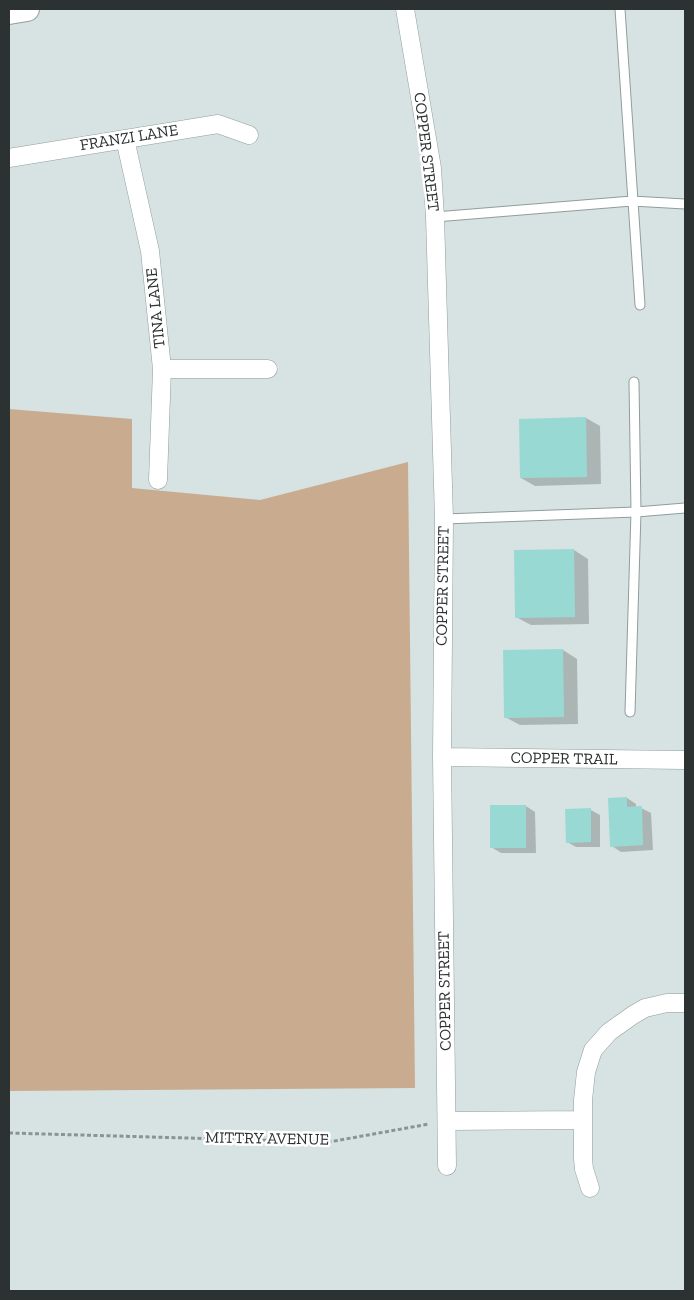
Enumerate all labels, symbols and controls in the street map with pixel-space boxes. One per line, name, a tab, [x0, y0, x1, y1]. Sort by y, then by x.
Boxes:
street label: COPPER STREET	[409, 91, 443, 213]
street label: FRANZI LANE	[78, 121, 180, 155]
street label: TINA LANE	[142, 267, 170, 349]
street label: COPPER STREET	[432, 526, 454, 646]
street label: COPPER TRAIL	[510, 748, 618, 770]
street label: COPPER STREET	[434, 931, 456, 1051]
street label: MITTRY AVENUE	[205, 1128, 329, 1150]

